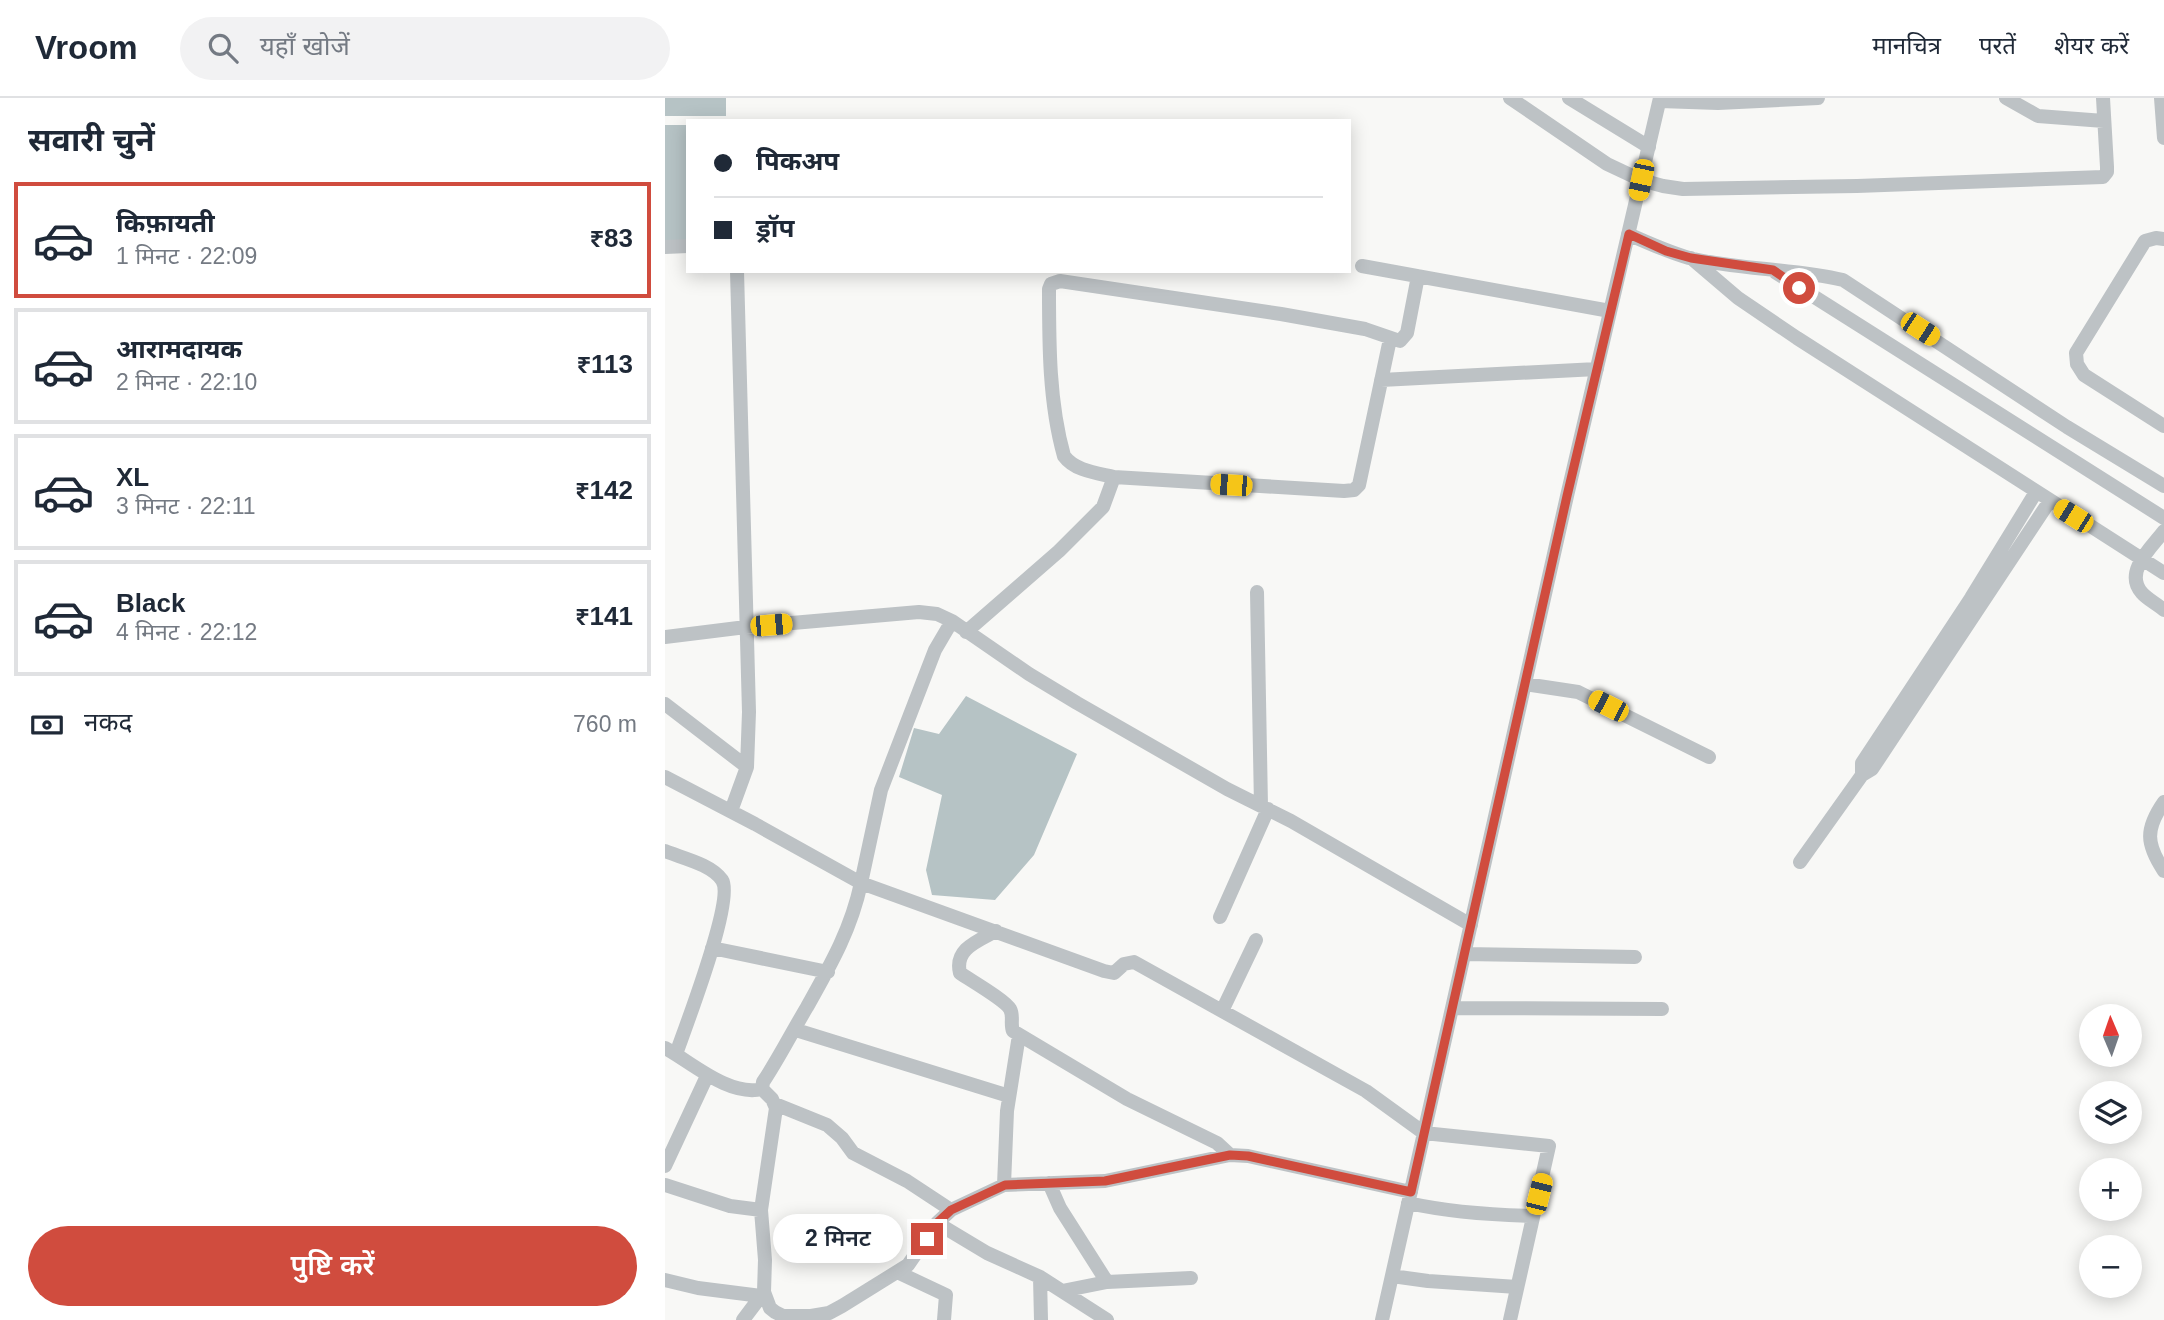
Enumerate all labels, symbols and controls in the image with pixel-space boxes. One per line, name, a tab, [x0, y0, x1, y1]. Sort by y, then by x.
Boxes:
search box	[180, 17, 670, 80]
text: Vroom	[35, 29, 138, 66]
icon: search	[204, 29, 242, 67]
text: यहाँ खोजें	[260, 31, 350, 61]
text: मानचित्र	[1872, 32, 1941, 59]
text: परतें	[1979, 32, 2016, 59]
text: शेयर करें	[2054, 32, 2129, 59]
text: सवारी चुनें	[28, 122, 155, 158]
text: पिकअप	[756, 146, 839, 176]
car	[1627, 157, 1656, 203]
text: किफ़ायती	[116, 208, 215, 238]
icon: car	[32, 209, 95, 272]
text: ड्रॉप	[756, 213, 794, 243]
text: ₹83	[589, 223, 633, 253]
text: 1 मिनट · 22:09	[116, 243, 257, 269]
route start	[1783, 272, 1815, 304]
car	[1897, 309, 1944, 349]
text: आरामदायक	[116, 334, 242, 364]
icon: car	[32, 335, 95, 398]
text: ₹113	[576, 349, 633, 379]
text: 2 मिनट · 22:10	[116, 369, 257, 395]
icon: car	[32, 461, 95, 524]
text: XL	[116, 462, 149, 492]
car	[1210, 473, 1253, 497]
text: ₹142	[575, 475, 633, 505]
text: 3 मिनट · 22:11	[116, 493, 256, 519]
car	[2050, 496, 2097, 536]
icon: car	[32, 587, 95, 650]
text: Black	[116, 588, 185, 618]
text: ₹141	[575, 601, 633, 631]
car	[750, 613, 793, 637]
text: 4 मिनट · 22:12	[116, 619, 257, 645]
car	[1585, 687, 1632, 725]
icon: cash	[28, 706, 66, 744]
text: नकद	[84, 707, 132, 737]
text: 760 m	[573, 711, 637, 737]
north arrow	[2079, 1004, 2142, 1068]
map controls	[2079, 1004, 2142, 1298]
button: layers	[2079, 1081, 2142, 1144]
button: +	[2079, 1158, 2142, 1221]
car	[1524, 1171, 1555, 1217]
callout: 2 मिनट	[773, 1214, 903, 1264]
route end	[911, 1223, 943, 1255]
text: 2 मिनट	[805, 1225, 871, 1251]
button: पुष्टि करें	[28, 1226, 637, 1306]
button: −	[2079, 1235, 2142, 1298]

